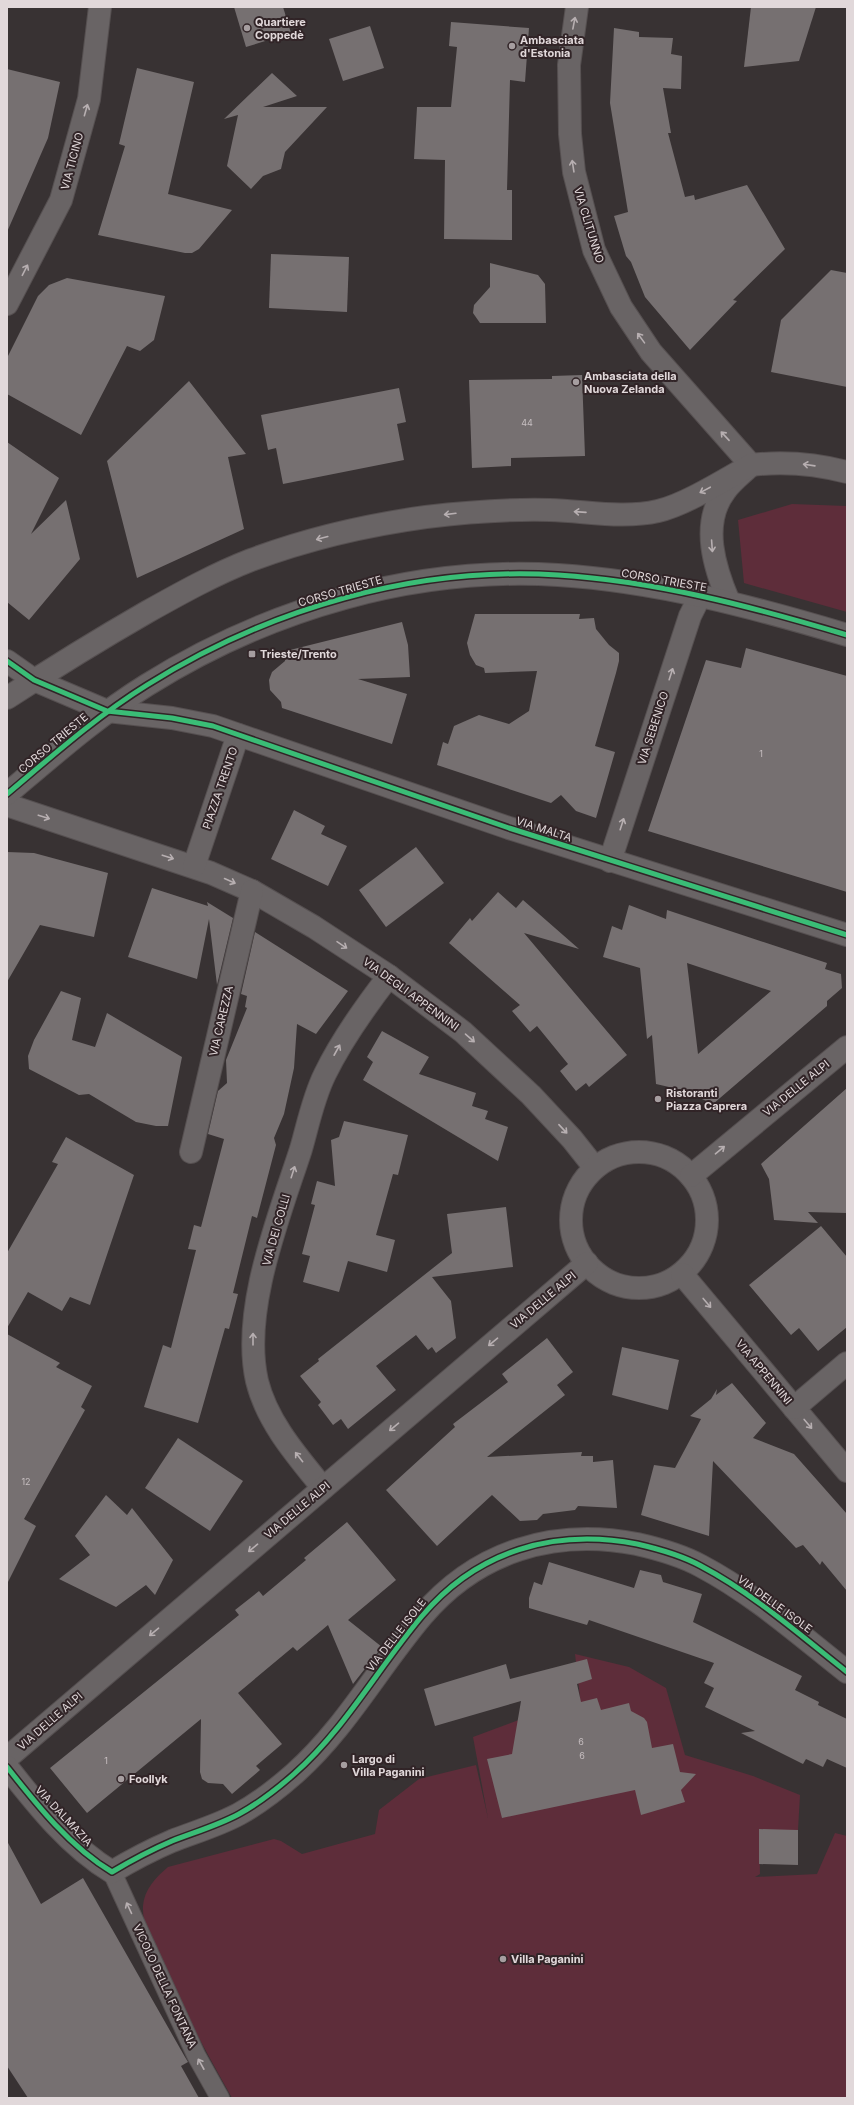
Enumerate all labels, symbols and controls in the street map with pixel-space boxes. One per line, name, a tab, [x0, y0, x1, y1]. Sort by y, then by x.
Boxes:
place label: Quartiere Coppedè	[255, 15, 306, 42]
one-way arrow	[571, 17, 579, 30]
marker: Quartiere Coppedè	[242, 23, 252, 33]
place label: Ambasciata d'Estonia	[520, 33, 584, 60]
marker: Ambasciata d'Estonia	[507, 41, 517, 51]
one-way arrow	[83, 104, 90, 117]
street label: VIA TICINO	[58, 131, 86, 191]
one-way arrow	[569, 160, 577, 173]
street label: VIA CLITUNNO	[571, 185, 607, 265]
one-way arrow	[22, 264, 29, 276]
one-way arrow	[637, 332, 645, 343]
place label: Ambasciata della Nuova Zelanda	[584, 369, 677, 396]
marker: Ambasciata della Nuova Zelanda	[571, 377, 581, 387]
house number: 44	[521, 417, 533, 428]
one-way arrow	[720, 431, 730, 441]
one-way arrow	[803, 461, 816, 469]
one-way arrow	[699, 486, 711, 494]
one-way arrow	[574, 508, 587, 515]
one-way arrow	[444, 510, 457, 518]
one-way arrow	[316, 535, 329, 542]
one-way arrow	[709, 539, 716, 552]
street label: CORSO TRIESTE	[620, 566, 708, 594]
street label: CORSO TRIESTE	[296, 572, 384, 610]
place label: Trieste/Trento	[260, 647, 337, 661]
marker: Trieste/Trento	[247, 649, 257, 659]
one-way arrow	[667, 668, 675, 680]
street label: VIA SEBENICO	[635, 690, 671, 766]
street label: CORSO TRIESTE	[15, 710, 91, 776]
street label: PIAZZA TRENTO	[199, 745, 241, 831]
house number: 1	[759, 748, 763, 759]
street label: VIA MALTA	[514, 813, 574, 845]
one-way arrow	[37, 814, 50, 821]
one-way arrow	[619, 818, 626, 831]
one-way arrow	[161, 854, 174, 861]
one-way arrow	[223, 878, 235, 885]
one-way arrow	[336, 941, 347, 949]
street label: VIA DEGLI APPENNINI	[360, 954, 462, 1034]
street label: VIA CAREZZA	[206, 984, 236, 1058]
one-way arrow	[465, 1033, 475, 1043]
one-way arrow	[334, 1044, 342, 1056]
street label: VIA DELLE ALPI	[760, 1057, 832, 1119]
place label: Ristoranti Piazza Caprera	[666, 1086, 747, 1113]
marker: Ristoranti Piazza Caprera	[653, 1094, 663, 1104]
one-way arrow	[558, 1124, 567, 1134]
one-way arrow	[715, 1145, 726, 1154]
one-way arrow	[290, 1166, 297, 1179]
street label: VIA DEI COLLI	[259, 1193, 293, 1267]
street label: VIA DELLE ALPI	[507, 1268, 579, 1332]
one-way arrow	[703, 1298, 712, 1308]
one-way arrow	[249, 1333, 257, 1346]
street label: VIA APPENNINI	[733, 1337, 795, 1407]
one-way arrow	[488, 1338, 498, 1347]
one-way arrow	[804, 1419, 813, 1430]
one-way arrow	[389, 1422, 399, 1431]
one-way arrow	[294, 1452, 303, 1463]
house number: 12	[21, 1476, 31, 1487]
street label: VIA DELLE ALPI	[261, 1478, 333, 1542]
one-way arrow	[247, 1543, 258, 1552]
street label: VIA DELLE ISOLE	[735, 1572, 815, 1636]
street label: VIA DELLE ISOLE	[363, 1596, 429, 1674]
one-way arrow	[149, 1627, 159, 1637]
street label: VIA DELLE ALPI	[15, 1689, 85, 1753]
house number: 6	[578, 1736, 584, 1747]
house number: 6	[579, 1750, 585, 1761]
place label: Largo di Villa Paganini	[352, 1752, 425, 1779]
house number: 1	[104, 1755, 108, 1766]
marker: Largo di Villa Paganini	[339, 1760, 349, 1770]
place label: Foollyk	[129, 1772, 168, 1786]
marker: Foollyk	[116, 1774, 126, 1784]
street label: VIA DALMAZIA	[32, 1783, 96, 1849]
one-way arrow	[125, 1902, 132, 1914]
street label: VICOLO DELLA FONTANA	[130, 1922, 200, 2050]
place label: Villa Paganini	[511, 1952, 584, 1966]
marker: Villa Paganini	[498, 1954, 508, 1964]
one-way arrow	[197, 2058, 205, 2070]

